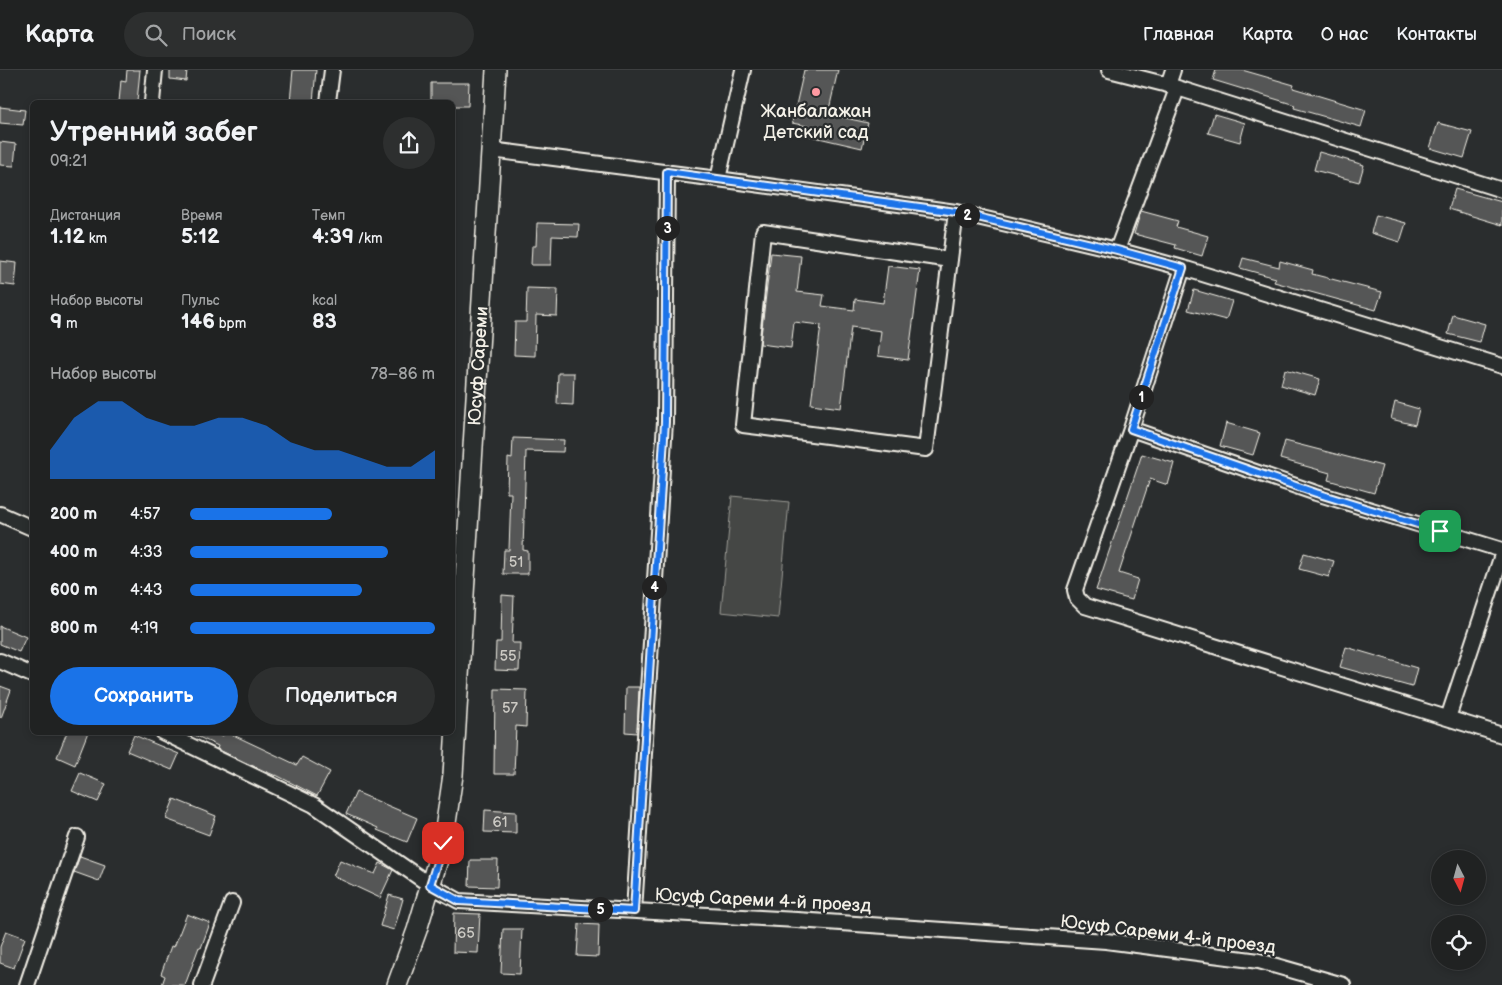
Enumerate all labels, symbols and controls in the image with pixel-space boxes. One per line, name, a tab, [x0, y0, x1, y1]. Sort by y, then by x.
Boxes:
search box	[124, 12, 474, 57]
text: Карта	[25, 20, 94, 49]
icon: search	[142, 21, 170, 49]
text: Поиск	[182, 23, 236, 46]
text: Главная	[1143, 24, 1214, 45]
text: Карта	[1242, 24, 1293, 45]
text: О нас	[1321, 24, 1368, 45]
text: Контакты	[1396, 24, 1477, 45]
marker: Жанбалажан Детский сад	[810, 86, 822, 98]
place label: Жанбалажан Детский сад	[760, 101, 872, 143]
text: Утренний забег	[50, 116, 258, 149]
button: share	[383, 117, 435, 169]
text: 09:21	[50, 152, 87, 171]
pin: 2	[954, 202, 980, 228]
text: Дистанция	[50, 207, 121, 224]
text: Время	[181, 207, 223, 224]
text: Темп	[312, 207, 345, 224]
text: 2	[963, 207, 972, 224]
pin: 3	[654, 216, 680, 240]
text: 3	[663, 220, 672, 237]
text: 1.12	[50, 224, 85, 249]
text: 5:12	[181, 224, 220, 249]
text: 4:39	[312, 224, 354, 249]
text: km	[85, 230, 107, 247]
text: /km	[354, 230, 383, 247]
text: Набор высоты	[50, 292, 143, 309]
text: Пульс	[181, 292, 220, 309]
text: kcal	[312, 292, 337, 309]
street label: Юсуф Сареми	[464, 305, 493, 426]
text: 9	[50, 309, 62, 334]
text: 146	[181, 309, 215, 334]
text: 83	[312, 309, 337, 334]
text: m	[62, 315, 78, 332]
text: bpm	[215, 315, 246, 332]
text: Набор высоты	[50, 365, 157, 384]
text: 78–86 m	[371, 365, 435, 384]
pin: 1	[1128, 384, 1154, 410]
text: 1	[1139, 389, 1144, 406]
text: 200 m	[50, 505, 97, 524]
text: 4:57	[130, 505, 160, 524]
pin	[1419, 510, 1461, 552]
icon: arrive	[1426, 517, 1454, 545]
text: 400 m	[50, 543, 97, 562]
text: 4:33	[130, 543, 163, 562]
house number: 51	[509, 553, 523, 572]
pin: 4	[642, 574, 666, 600]
text: 4	[650, 579, 659, 596]
text: 600 m	[50, 581, 98, 600]
text: 4:43	[130, 581, 163, 600]
text: 800 m	[50, 619, 98, 638]
text: 4:19	[130, 619, 158, 638]
house number: 55	[499, 647, 517, 666]
button: Сохранить	[50, 667, 238, 725]
button: Поделиться	[248, 667, 435, 725]
house number: 57	[502, 699, 519, 718]
house number: 61	[493, 813, 507, 832]
pin	[422, 822, 464, 864]
icon: check	[429, 829, 457, 857]
north arrow	[1431, 850, 1486, 905]
map controls	[1431, 850, 1486, 970]
street label: Юсуф Сареми 4-й проезд	[654, 884, 872, 917]
pin: 5	[588, 896, 612, 922]
text: 5	[596, 901, 605, 918]
street label: Юсуф Сареми 4-й проезд	[1059, 911, 1277, 958]
button: locate	[1431, 915, 1486, 970]
house number: 65	[457, 924, 475, 943]

